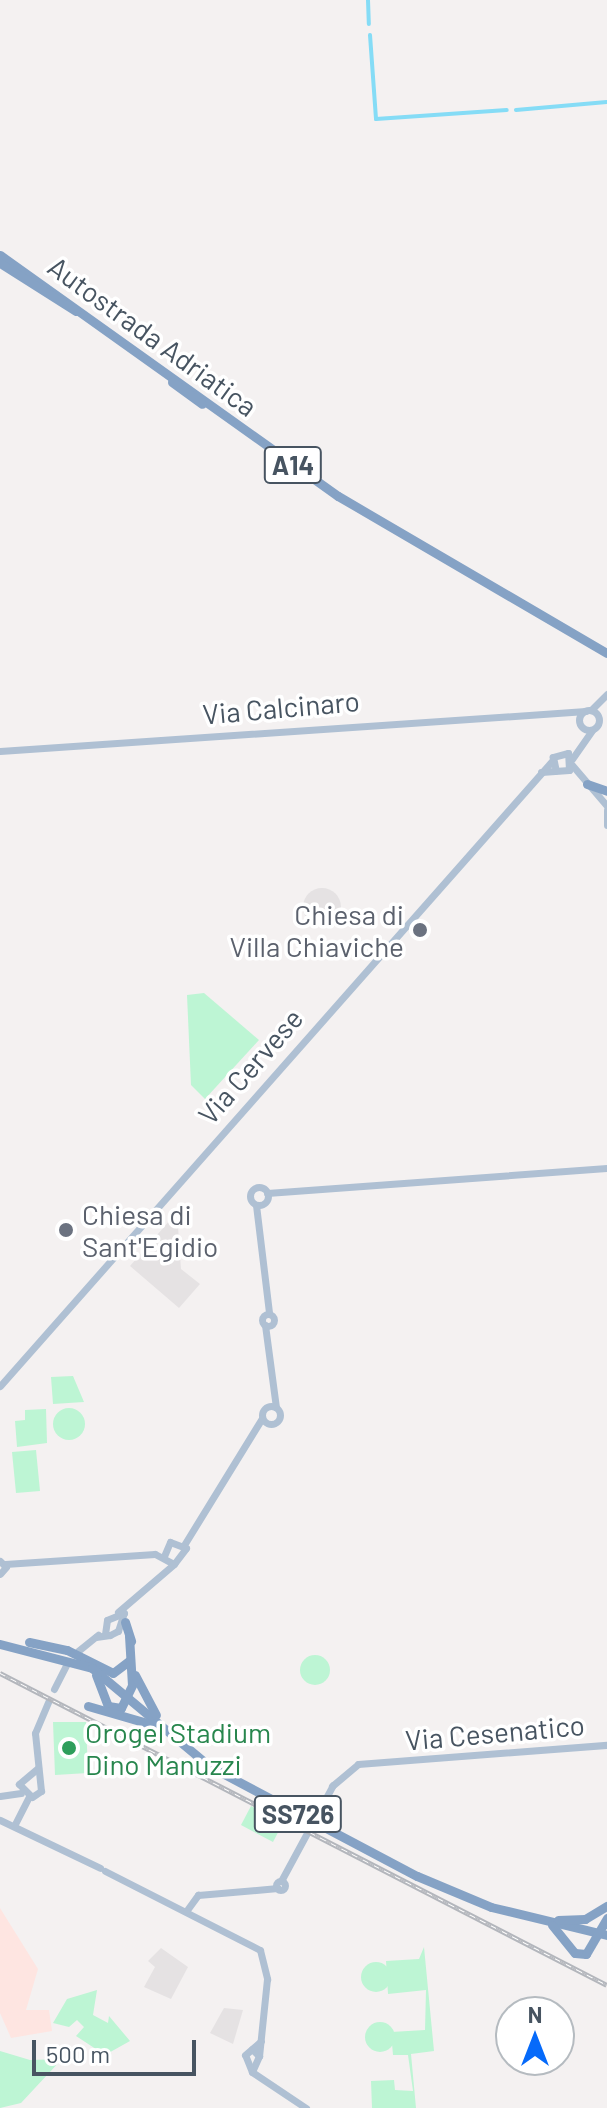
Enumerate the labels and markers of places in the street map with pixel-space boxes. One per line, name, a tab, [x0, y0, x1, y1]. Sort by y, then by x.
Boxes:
place label: Chiesa di Villa Chiaviche	[229, 897, 404, 963]
marker: Chiesa di Villa Chiaviche	[411, 921, 429, 939]
place label: Chiesa di Sant'Egidio	[82, 1197, 218, 1263]
marker: Chiesa di Sant'Egidio	[57, 1221, 75, 1239]
place label: Orogel Stadium Dino Manuzzi	[85, 1715, 271, 1781]
marker: Orogel Stadium Dino Manuzzi	[60, 1739, 78, 1757]

